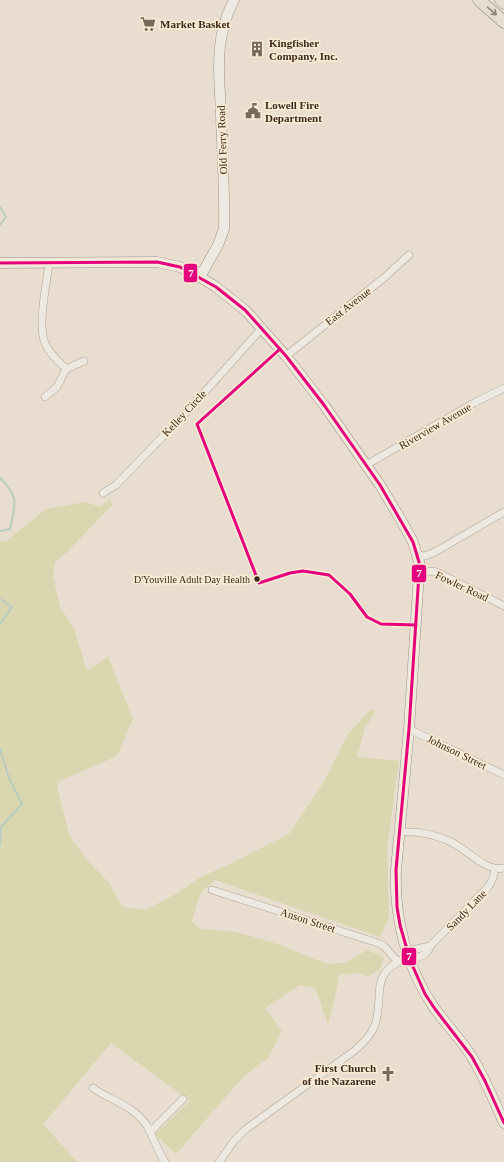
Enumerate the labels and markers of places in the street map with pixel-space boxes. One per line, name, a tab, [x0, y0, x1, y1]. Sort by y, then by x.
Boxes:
supermarket icon: Market Basket	[139, 15, 157, 33]
place label: Market Basket	[160, 18, 230, 30]
place label: Kingfisher Company, Inc.	[269, 37, 338, 62]
building icon: Kingfisher Company, Inc.	[248, 40, 266, 58]
place label: Lowell Fire Department	[265, 99, 322, 124]
public building icon: Lowell Fire Department	[244, 102, 262, 120]
place label: D'Youville Adult Day Health	[134, 574, 250, 585]
marker: D'Youville Adult Day Health	[252, 574, 262, 584]
place label: First Church of the Nazarene	[302, 1062, 376, 1087]
church icon: First Church of the Nazarene	[379, 1065, 397, 1083]

